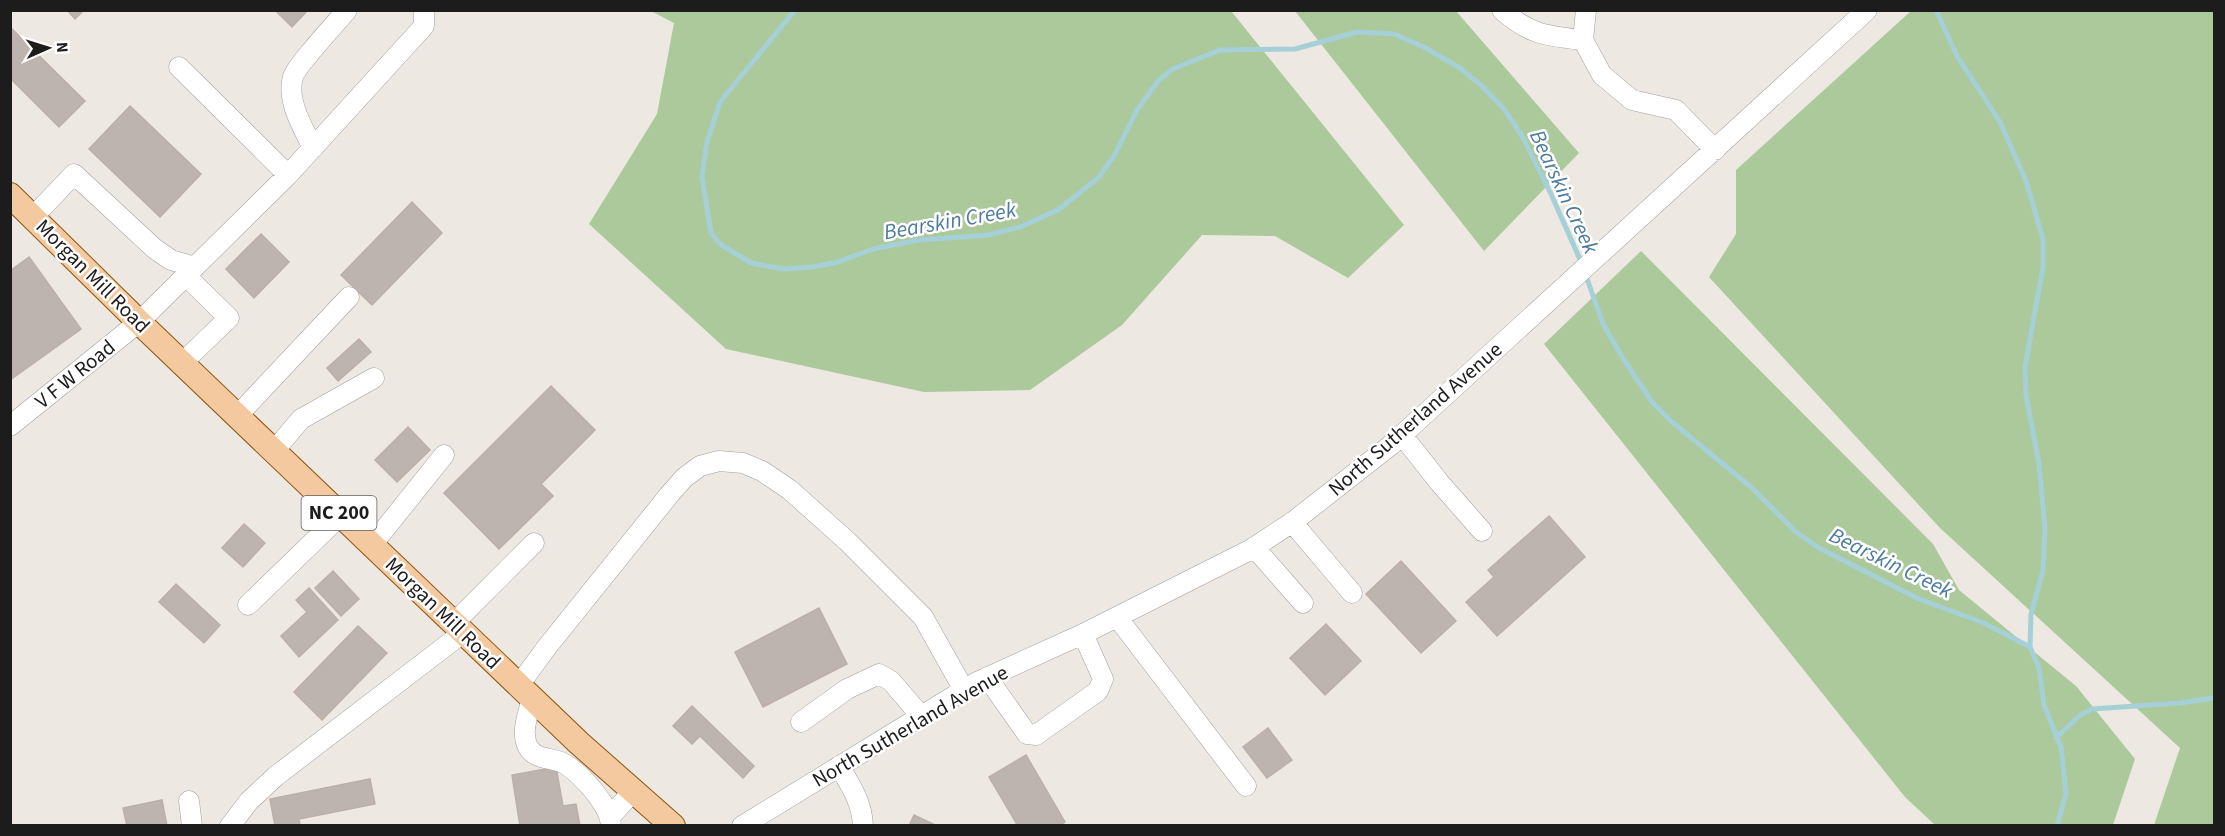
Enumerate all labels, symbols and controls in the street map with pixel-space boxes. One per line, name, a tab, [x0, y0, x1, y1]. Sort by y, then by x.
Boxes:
north arrow	[18, 18, 78, 78]
text: N	[51, 41, 73, 53]
water label: Bearskin Creek	[1521, 125, 1607, 260]
water label: Bearskin Creek	[881, 194, 1019, 248]
street label: Morgan Mill Road	[29, 212, 157, 340]
street label: V F W Road	[29, 332, 121, 416]
street label: North Sutherland Avenue	[1321, 335, 1509, 503]
road number: NC 200	[302, 496, 376, 530]
water label: Bearskin Creek	[1824, 519, 1959, 607]
street label: Morgan Mill Road	[378, 550, 508, 676]
street label: North Sutherland Avenue	[806, 658, 1014, 794]

